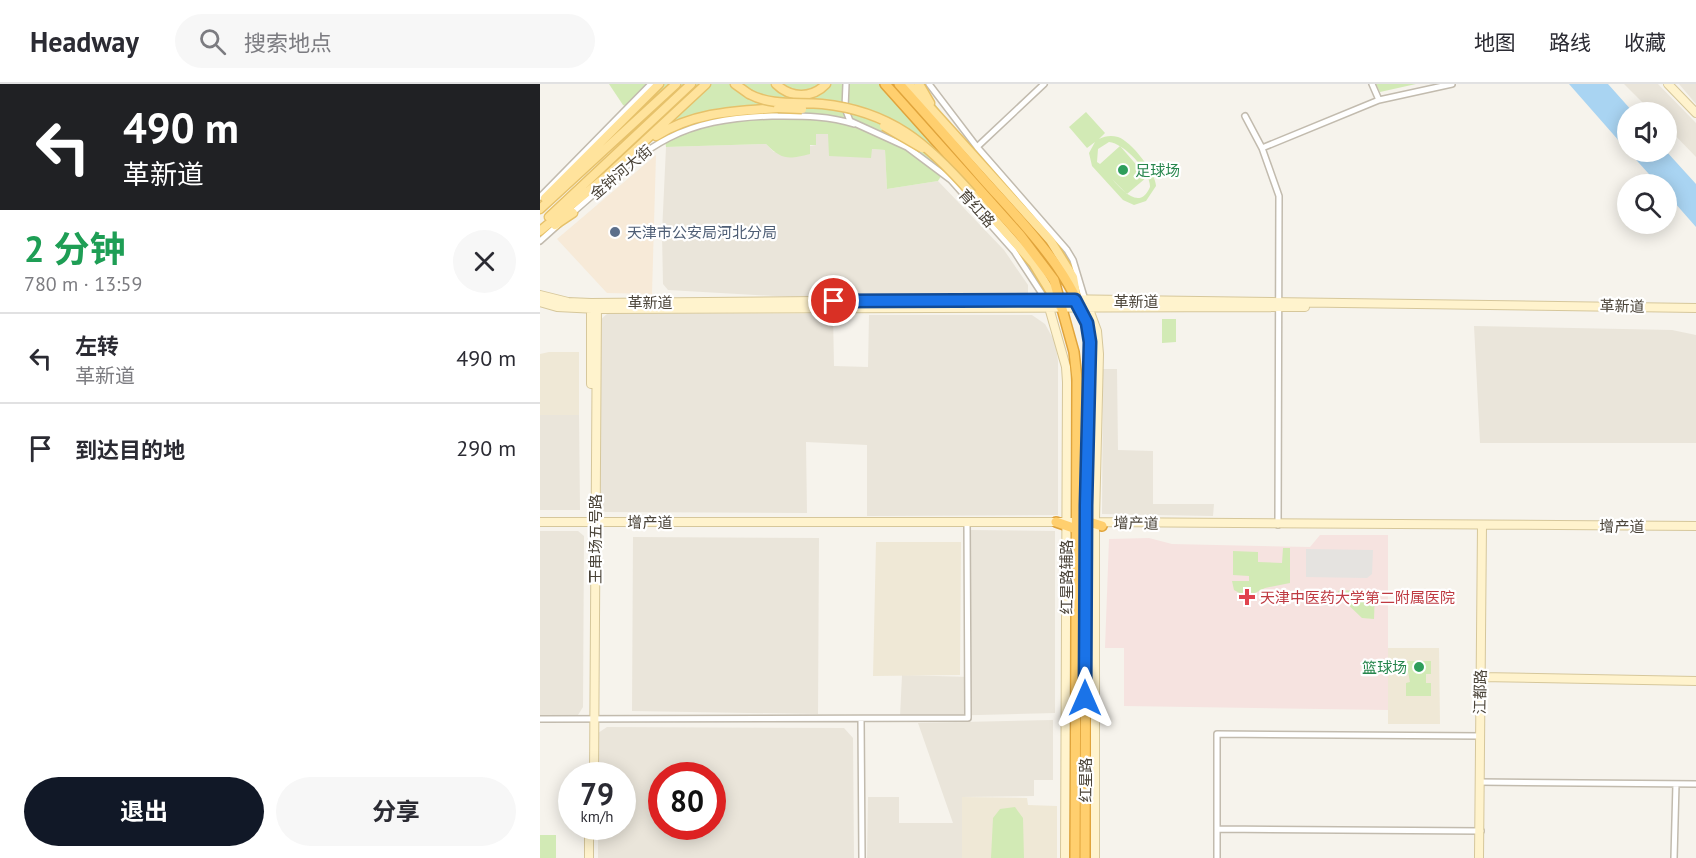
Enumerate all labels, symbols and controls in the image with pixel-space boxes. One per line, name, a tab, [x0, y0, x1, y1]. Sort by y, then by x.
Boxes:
search box	[175, 14, 595, 68]
text: Headway	[30, 23, 139, 60]
icon: search	[196, 25, 229, 58]
text: 搜索地点	[244, 29, 332, 57]
text: 地图	[1474, 29, 1516, 56]
text: 路线	[1549, 29, 1591, 56]
text: 收藏	[1624, 29, 1666, 56]
text: 490 m	[123, 100, 239, 155]
map controls	[1617, 102, 1677, 234]
button: sound	[1617, 102, 1677, 162]
icon: left	[24, 108, 102, 186]
street label: 金钟河大街	[586, 141, 656, 203]
text: 革新道	[123, 157, 204, 191]
place label: 足球场	[1135, 161, 1180, 180]
marker: 足球场	[1116, 163, 1130, 177]
button: search	[1617, 174, 1677, 234]
street label: 育红路	[955, 185, 999, 231]
place label: 天津市公安局河北分局	[627, 223, 777, 242]
text: 2 分钟	[24, 225, 126, 272]
marker: 天津市公安局河北分局	[608, 225, 622, 239]
button: close	[453, 230, 516, 293]
text: 780 m · 13:59	[24, 271, 142, 297]
pin	[808, 275, 859, 326]
icon: arrive	[817, 284, 850, 317]
street label: 革新道	[1113, 292, 1159, 311]
street label: 革新道	[627, 293, 673, 312]
street label: 革新道	[1599, 296, 1645, 316]
text: 左转	[75, 332, 119, 360]
icon: left	[24, 342, 57, 375]
text: 490 m	[456, 344, 516, 372]
text: 革新道	[75, 363, 135, 389]
icon: arrive	[24, 432, 57, 465]
text: 290 m	[456, 434, 516, 462]
text: 到达目的地	[75, 436, 185, 464]
street label: 王串场五号路	[586, 494, 605, 584]
street label: 增产道	[627, 513, 673, 532]
street label: 增产道	[1113, 513, 1159, 533]
street label: 增产道	[1599, 517, 1645, 536]
street label: 红星路辅路	[1057, 539, 1076, 615]
marker: 天津中医药大学第二附属医院	[1238, 588, 1256, 606]
place label: 天津中医药大学第二附属医院	[1260, 588, 1455, 607]
place label: 篮球场	[1362, 658, 1407, 677]
marker: 篮球场	[1412, 660, 1426, 674]
position arrow	[1053, 666, 1117, 730]
street label: 江都路	[1470, 669, 1490, 715]
street label: 红星路	[1076, 757, 1095, 803]
speed limit sign: 80	[648, 762, 726, 840]
text: 79	[580, 774, 614, 813]
button: 退出	[24, 777, 264, 846]
button: 分享	[276, 777, 516, 846]
text: km/h	[581, 807, 613, 826]

